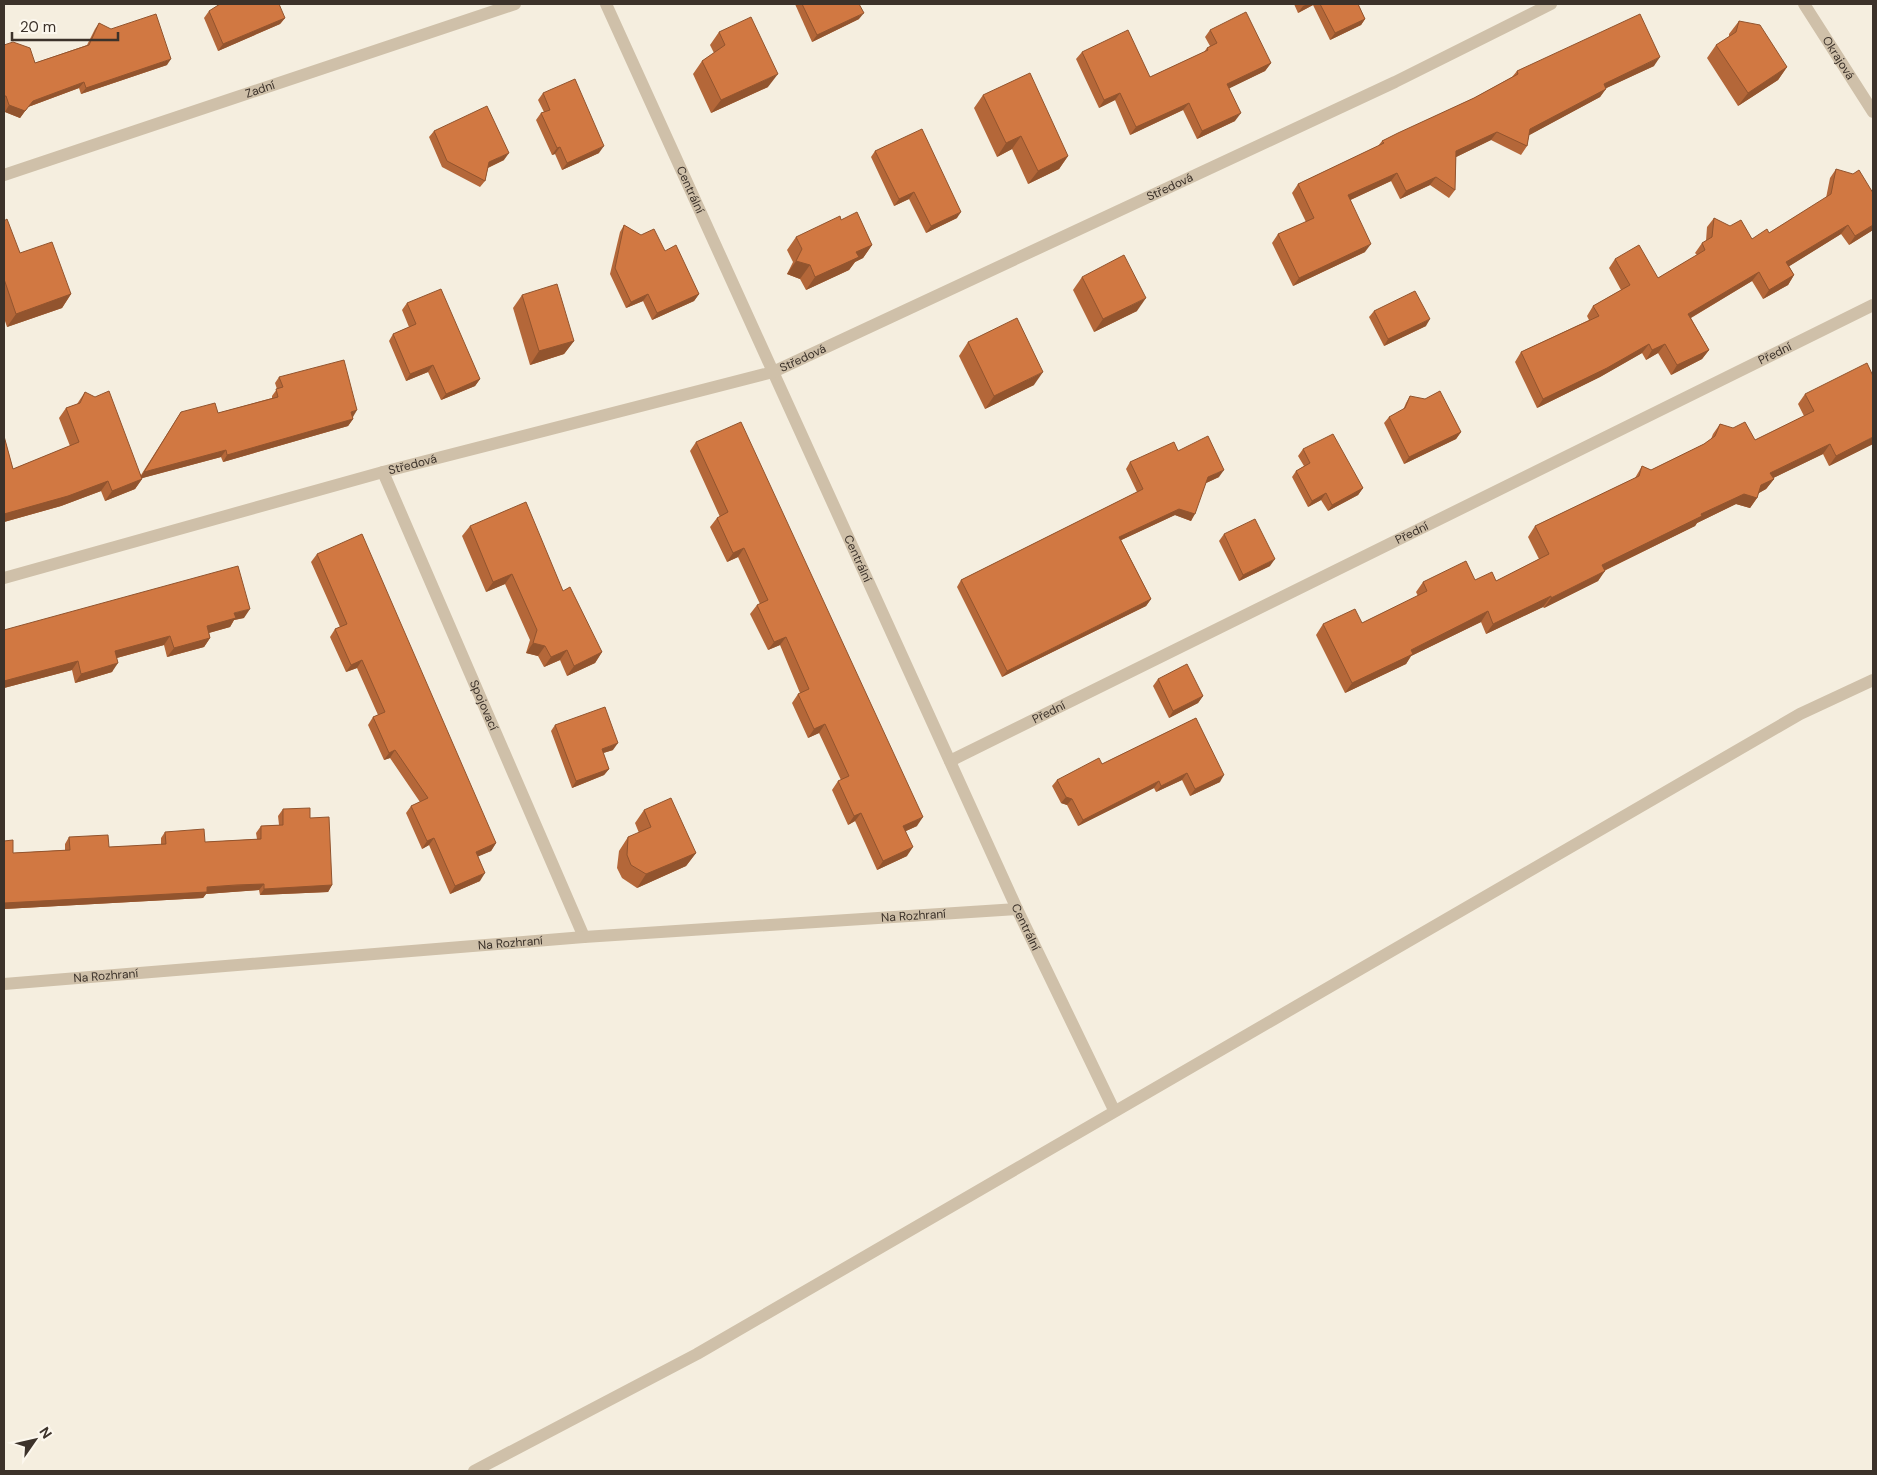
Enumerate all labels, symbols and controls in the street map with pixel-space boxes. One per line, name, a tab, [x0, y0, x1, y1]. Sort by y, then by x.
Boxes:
scale bar	[12, 10, 119, 42]
text: 20 m	[20, 17, 56, 37]
street label: Okrajová	[1819, 33, 1858, 83]
street label: Zadní	[243, 77, 277, 102]
street label: Centrální	[673, 164, 708, 216]
street label: Středová	[1144, 169, 1196, 205]
street label: Přední	[1756, 338, 1794, 368]
street label: Středová	[777, 340, 829, 376]
street label: Středová	[386, 451, 439, 478]
street label: Přední	[1392, 518, 1431, 548]
street label: Centrální	[840, 532, 876, 585]
street label: Spojovací	[466, 677, 502, 733]
street label: Přední	[1029, 697, 1068, 727]
street label: Centrální	[1008, 901, 1044, 953]
street label: Na Rozhraní	[881, 906, 947, 926]
street label: Na Rozhraní	[477, 932, 544, 954]
street label: Na Rozhraní	[73, 965, 139, 986]
north arrow	[10, 1415, 60, 1465]
text: N	[35, 1423, 56, 1442]

